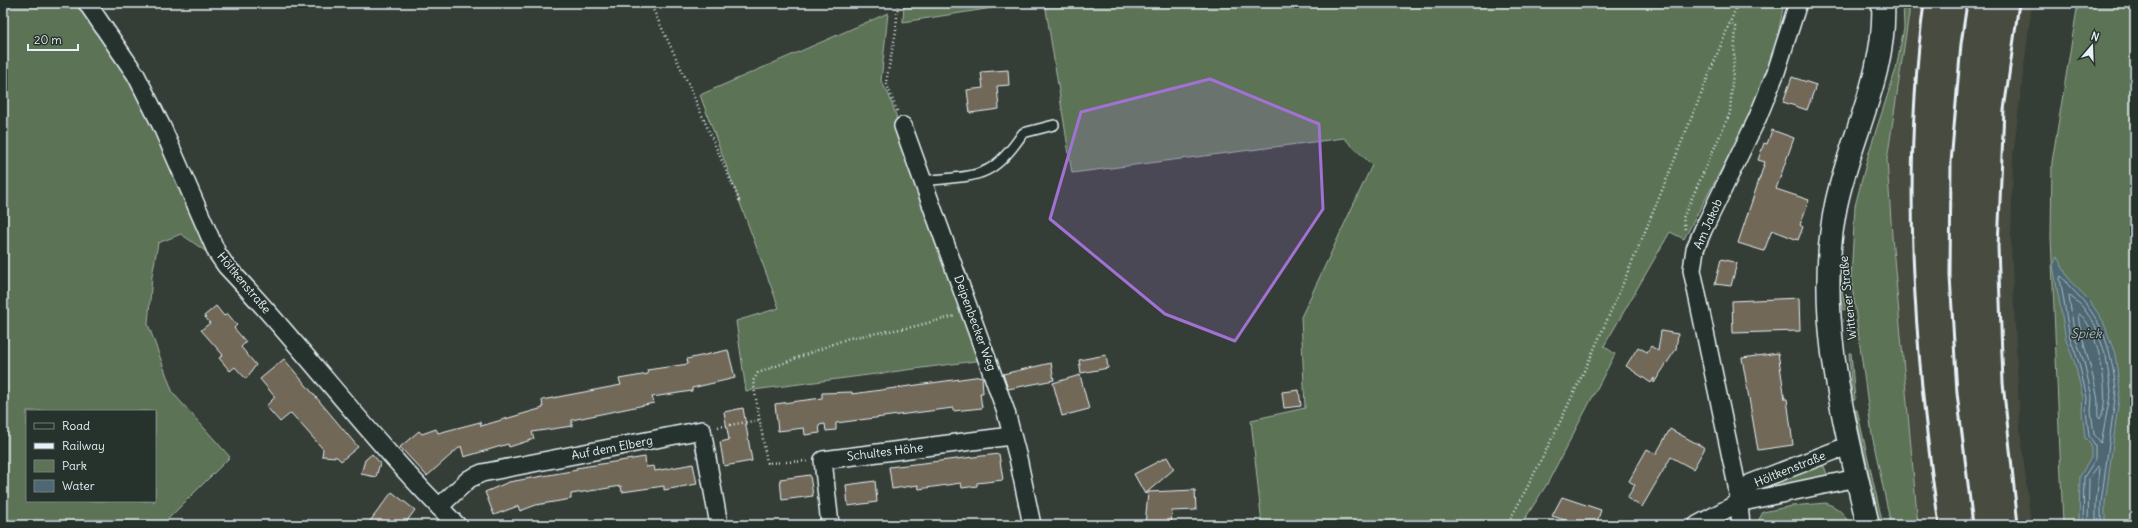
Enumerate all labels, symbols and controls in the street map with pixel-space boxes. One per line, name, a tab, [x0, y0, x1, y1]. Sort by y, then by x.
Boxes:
scale bar	[28, 26, 78, 52]
north arrow	[2072, 26, 2112, 66]
text: N	[2089, 29, 2101, 44]
text: 20 m	[34, 32, 62, 47]
street label: Am Jakob	[1690, 196, 1725, 251]
street label: Höltkenstraße	[214, 249, 274, 316]
street label: Wittener Straße	[1836, 255, 1859, 341]
street label: Deipenbecker Weg	[951, 273, 1000, 373]
water label: Spiek	[2070, 325, 2103, 342]
legend	[26, 410, 156, 502]
text: Road	[62, 418, 90, 433]
street label: Auf dem Elberg	[570, 432, 654, 463]
text: Railway	[62, 438, 105, 453]
street label: Schultes Höhe	[846, 439, 924, 464]
street label: Höltkenstraße	[1752, 447, 1828, 490]
text: Park	[62, 458, 87, 473]
text: Water	[62, 478, 95, 493]

